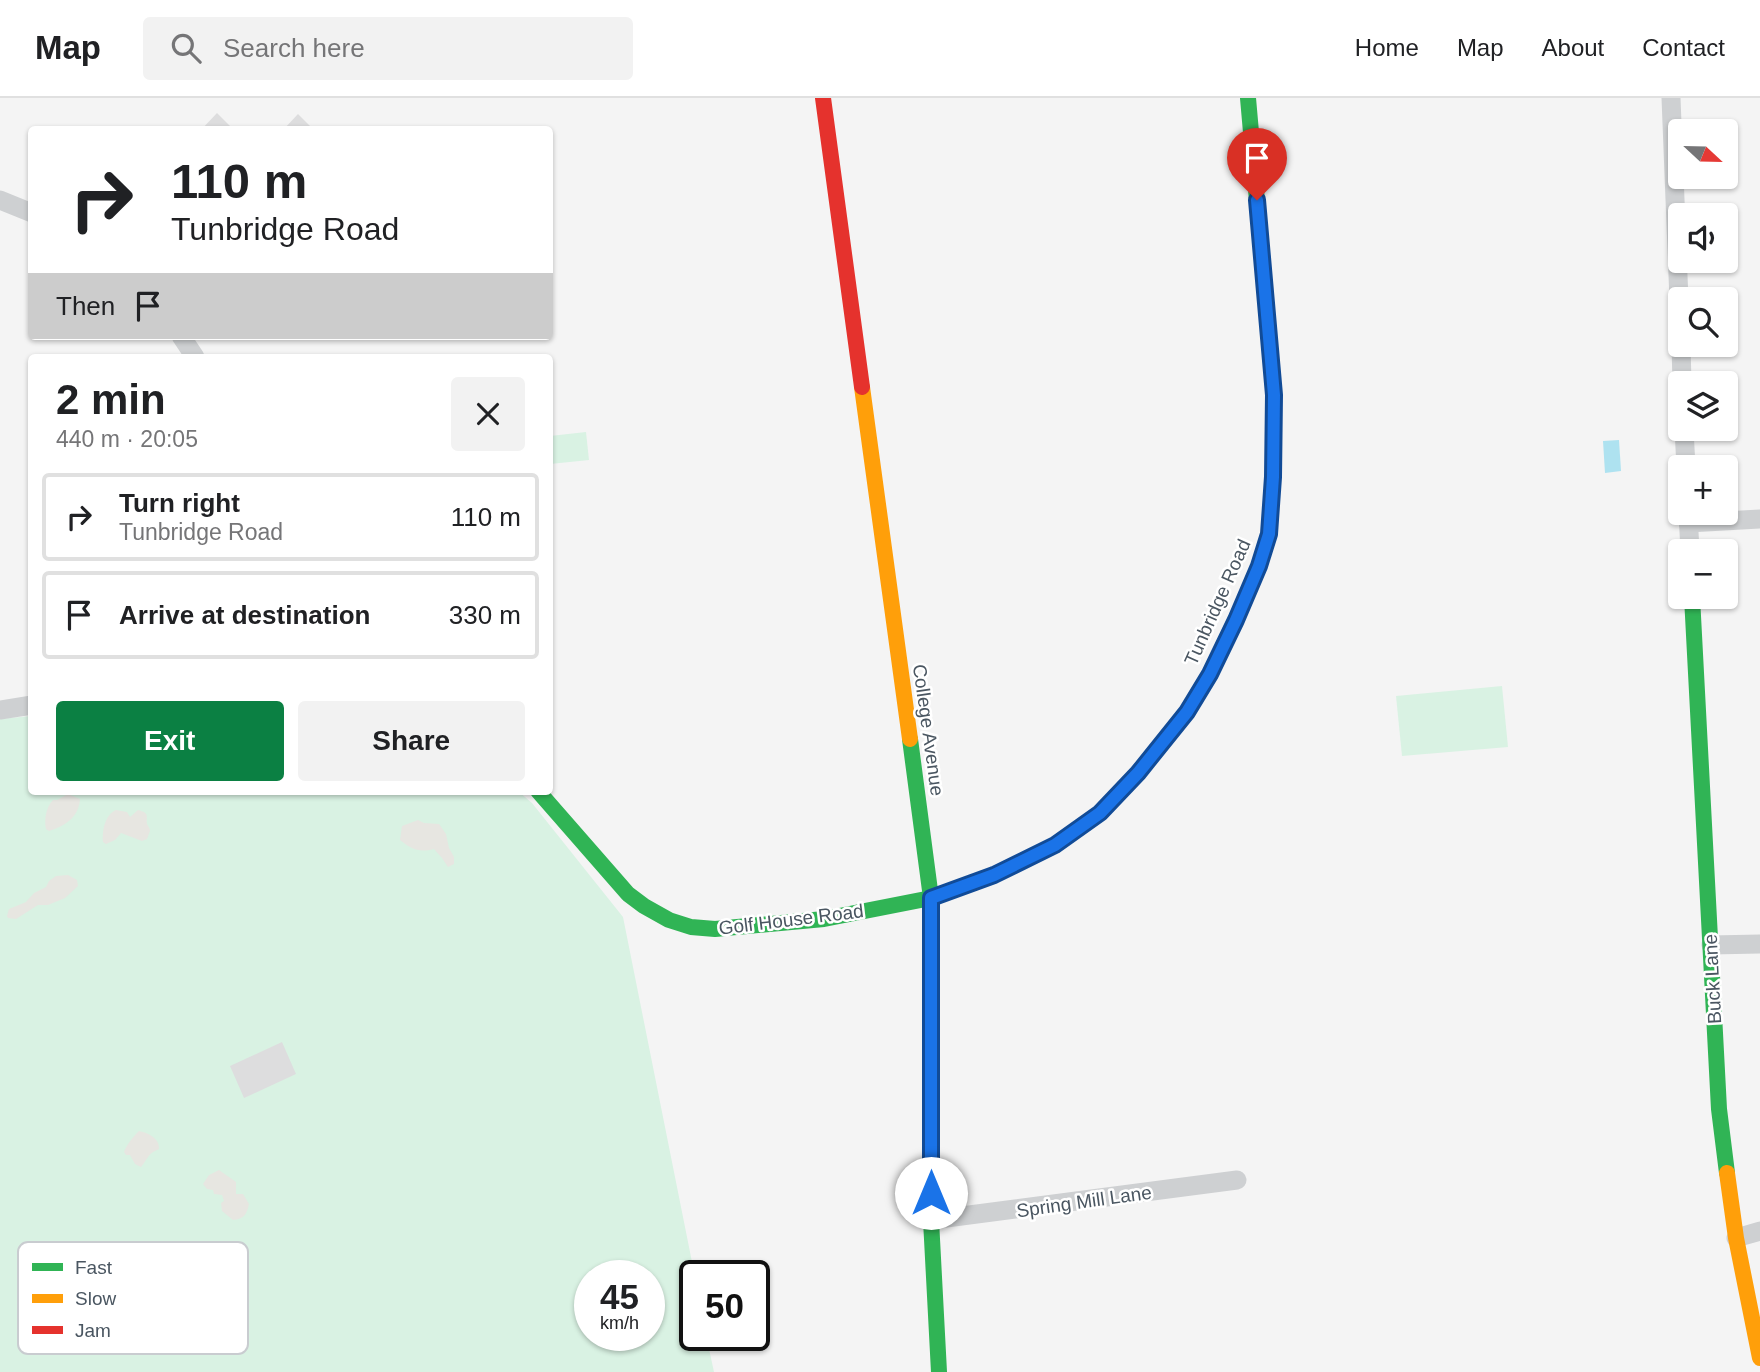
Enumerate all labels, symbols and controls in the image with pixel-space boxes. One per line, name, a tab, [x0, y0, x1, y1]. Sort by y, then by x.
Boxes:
search box	[143, 17, 633, 80]
text: Map	[35, 29, 101, 66]
icon: search	[167, 29, 205, 67]
text: Search here	[223, 33, 365, 63]
text: Home	[1355, 34, 1419, 61]
text: Map	[1457, 34, 1504, 61]
text: About	[1542, 34, 1604, 61]
text: Contact	[1642, 34, 1725, 61]
north arrow	[1668, 119, 1738, 189]
map controls	[1668, 119, 1738, 609]
pin	[1227, 128, 1287, 200]
icon: arrive	[1238, 139, 1276, 177]
icon: right	[56, 154, 147, 245]
text: 110 m	[171, 154, 307, 208]
button: sound	[1668, 203, 1738, 273]
text: Tunbridge Road	[171, 211, 399, 247]
icon: arrive	[129, 287, 167, 325]
button: search	[1668, 287, 1738, 357]
text: Then	[56, 291, 115, 321]
button: layers	[1668, 371, 1738, 441]
text: 2 min	[56, 376, 166, 423]
button: close	[451, 377, 525, 451]
text: 440 m · 20:05	[56, 426, 198, 452]
button: +	[1668, 455, 1738, 525]
text: Turn right	[119, 488, 240, 518]
icon: right	[60, 498, 98, 536]
text: 110 m	[451, 502, 521, 532]
text: Tunbridge Road	[119, 519, 283, 545]
street label: Tunbridge Road	[1180, 536, 1255, 668]
button: −	[1668, 539, 1738, 609]
icon: arrive	[60, 596, 98, 634]
text: Arrive at destination	[119, 600, 370, 630]
text: 330 m	[449, 600, 521, 630]
street label: College Avenue	[909, 663, 948, 797]
button: Exit	[56, 701, 284, 781]
button: Share	[298, 701, 525, 781]
street label: Golf House Road	[717, 900, 865, 939]
street label: Buck Lane	[1700, 934, 1725, 1024]
position arrow	[894, 1156, 968, 1230]
street label: Spring Mill Lane	[1015, 1182, 1153, 1221]
legend	[18, 1242, 248, 1354]
text: Fast	[75, 1257, 113, 1278]
speed limit sign: 50	[679, 1260, 770, 1351]
text: 45	[600, 1277, 639, 1316]
text: Slow	[75, 1288, 116, 1309]
text: km/h	[600, 1313, 639, 1333]
text: Jam	[75, 1320, 111, 1341]

